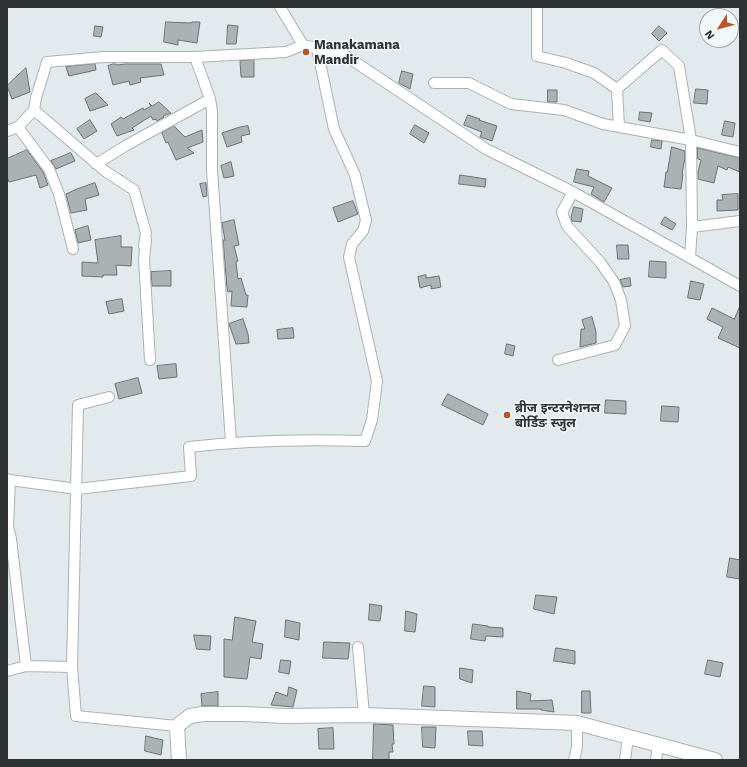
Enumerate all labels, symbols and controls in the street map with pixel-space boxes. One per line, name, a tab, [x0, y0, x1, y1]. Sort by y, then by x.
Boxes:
north arrow	[699, 8, 739, 48]
text: N	[702, 28, 717, 42]
place label: Manakamana Mandir	[314, 37, 400, 68]
marker: Manakamana Mandir	[301, 47, 311, 57]
place label: ब्रीज इन्टरनेशनल बोर्डिङ स्जुल	[515, 400, 600, 431]
marker: ब्रीज इन्टरनेशनल बोर्डिङ स्जुल	[502, 410, 512, 420]

